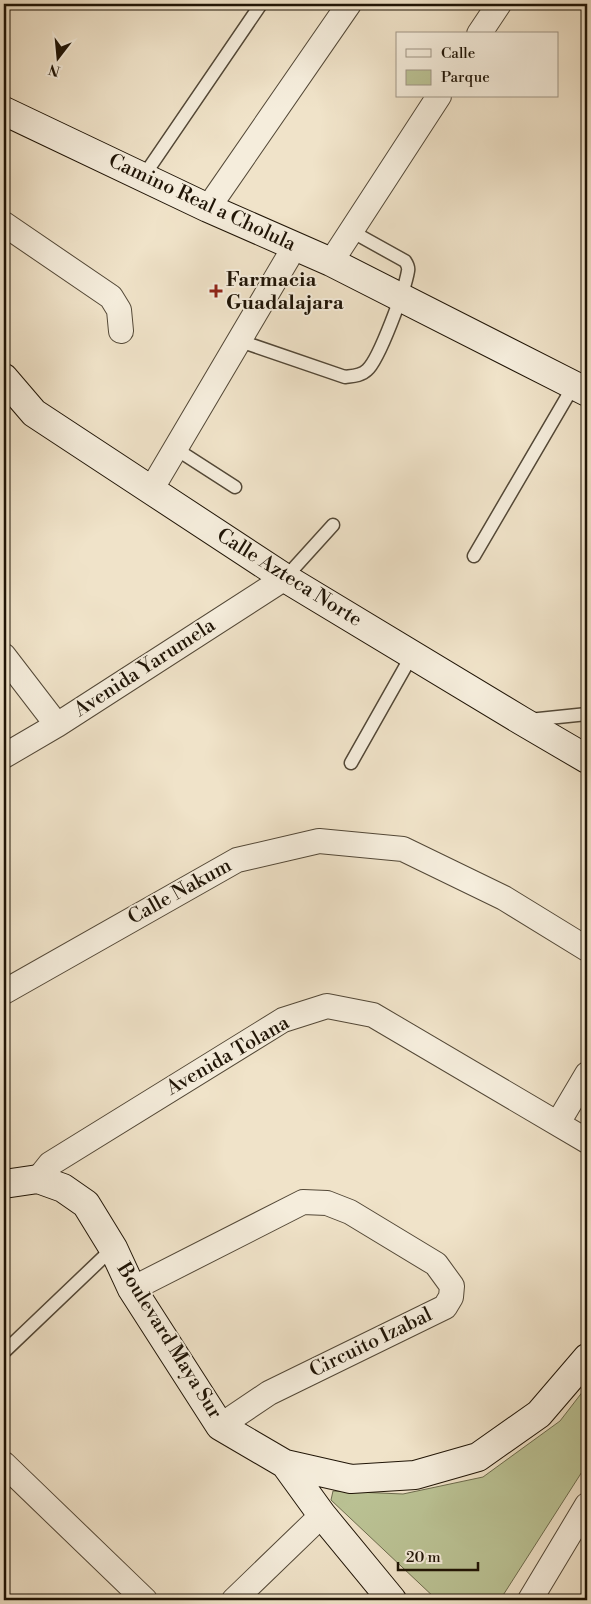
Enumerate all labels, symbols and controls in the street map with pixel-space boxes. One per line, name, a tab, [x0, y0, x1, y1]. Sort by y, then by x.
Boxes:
north arrow	[32, 32, 82, 82]
legend	[396, 32, 558, 98]
text: Calle	[441, 44, 475, 63]
text: N	[47, 59, 62, 80]
text: Parque	[441, 68, 490, 87]
street label: Camino Real a Cholula	[104, 149, 300, 258]
place label: Farmacia Guadalajara	[226, 268, 344, 316]
marker: Farmacia Guadalajara	[210, 285, 222, 297]
street label: Calle Azteca Norte	[212, 523, 366, 633]
street label: Avenida Yarumela	[69, 613, 221, 723]
street label: Calle Nakum	[124, 853, 237, 931]
street label: Avenida Tolana	[161, 1010, 295, 1102]
street label: Boulevard Maya Sur	[110, 1257, 227, 1424]
street label: Circuito Izabal	[306, 1302, 437, 1384]
scale bar	[398, 1539, 478, 1571]
text: 20 m	[406, 1548, 441, 1567]

